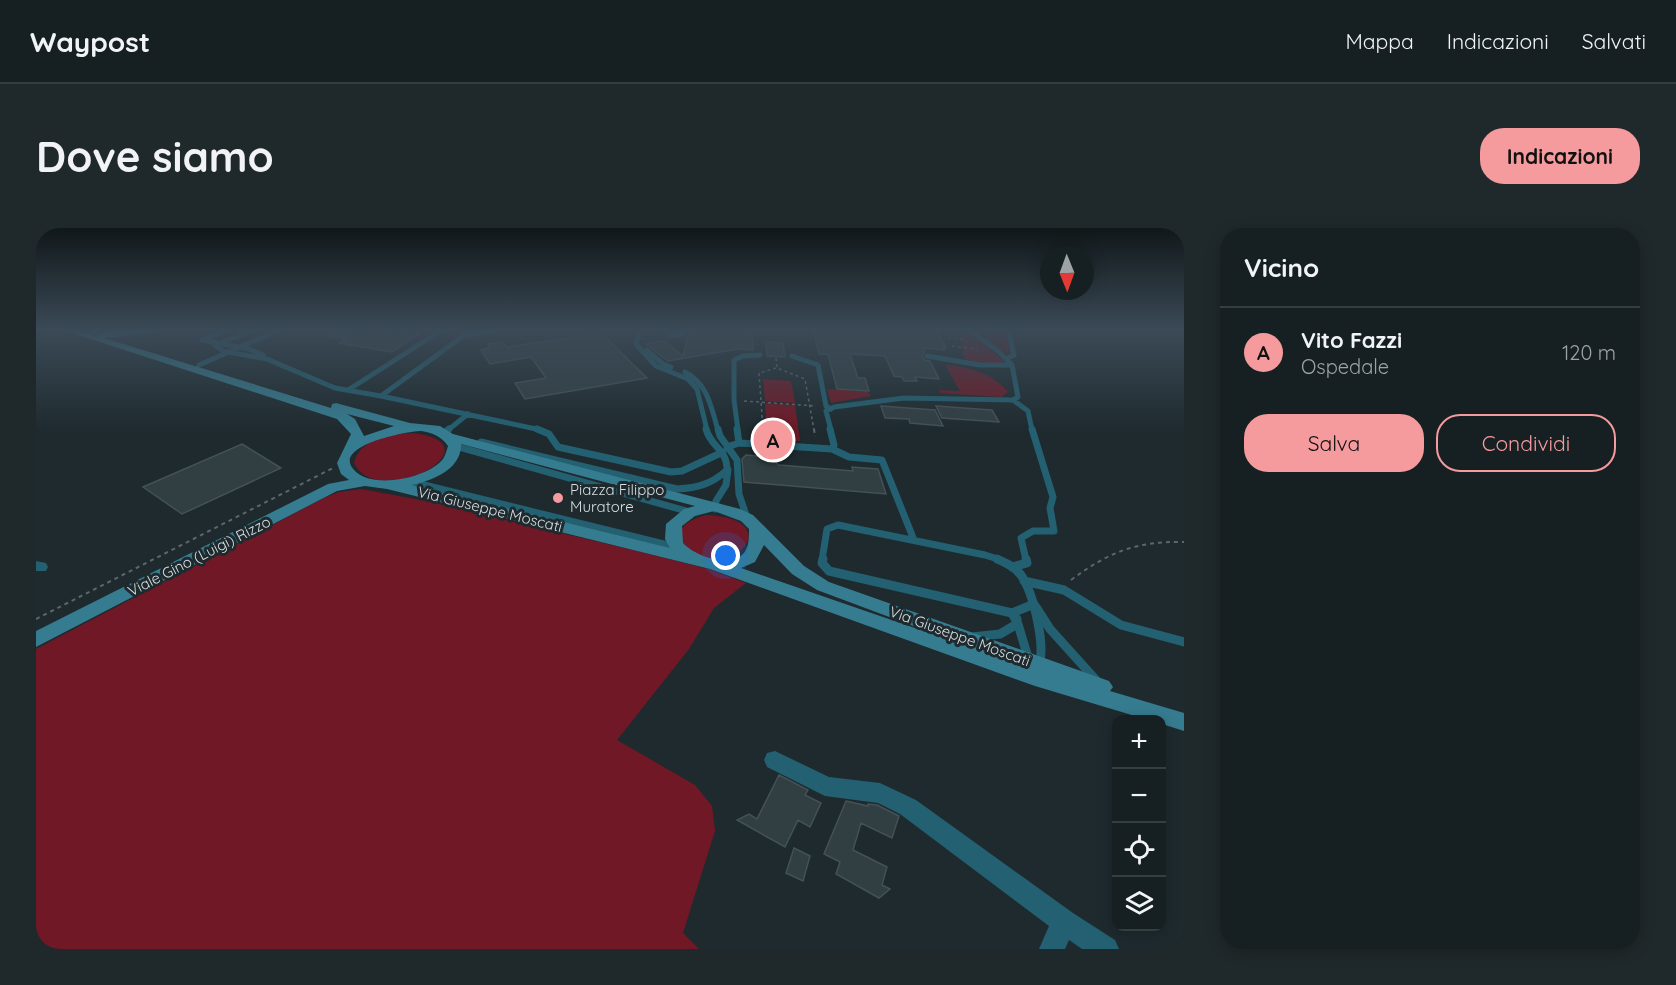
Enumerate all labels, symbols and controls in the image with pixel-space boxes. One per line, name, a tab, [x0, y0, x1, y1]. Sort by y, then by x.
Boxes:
text: Waypost	[30, 24, 150, 59]
text: Mappa	[1345, 28, 1414, 54]
text: Indicazioni	[1447, 28, 1549, 54]
text: Salvati	[1582, 28, 1646, 54]
button: Indicazioni	[1480, 128, 1640, 184]
text: Dove siamo	[36, 130, 274, 183]
north arrow	[1040, 246, 1094, 300]
text: Vicino	[1244, 251, 1319, 284]
text: Vito Fazzi	[1301, 326, 1402, 354]
text: A	[1257, 340, 1270, 365]
text: 120 m	[1562, 340, 1616, 365]
text: Ospedale	[1301, 354, 1389, 379]
button: Salva	[1244, 414, 1424, 472]
button: Condividi	[1436, 414, 1616, 472]
pin: A	[754, 418, 792, 462]
place label: Piazza Filippo Muratore	[570, 480, 664, 516]
street label: Via Giuseppe Moscati	[416, 482, 564, 536]
marker: Piazza Filippo Muratore	[551, 491, 565, 505]
street label: Viale Gino (Luigi) Rizzo	[124, 512, 274, 600]
your location	[711, 541, 740, 570]
street label: Via Giuseppe Moscati	[887, 602, 1033, 670]
map controls	[1112, 715, 1166, 931]
button: +	[1112, 715, 1166, 769]
button: −	[1112, 769, 1166, 823]
button: locate	[1112, 823, 1166, 877]
button: layers	[1112, 877, 1166, 931]

